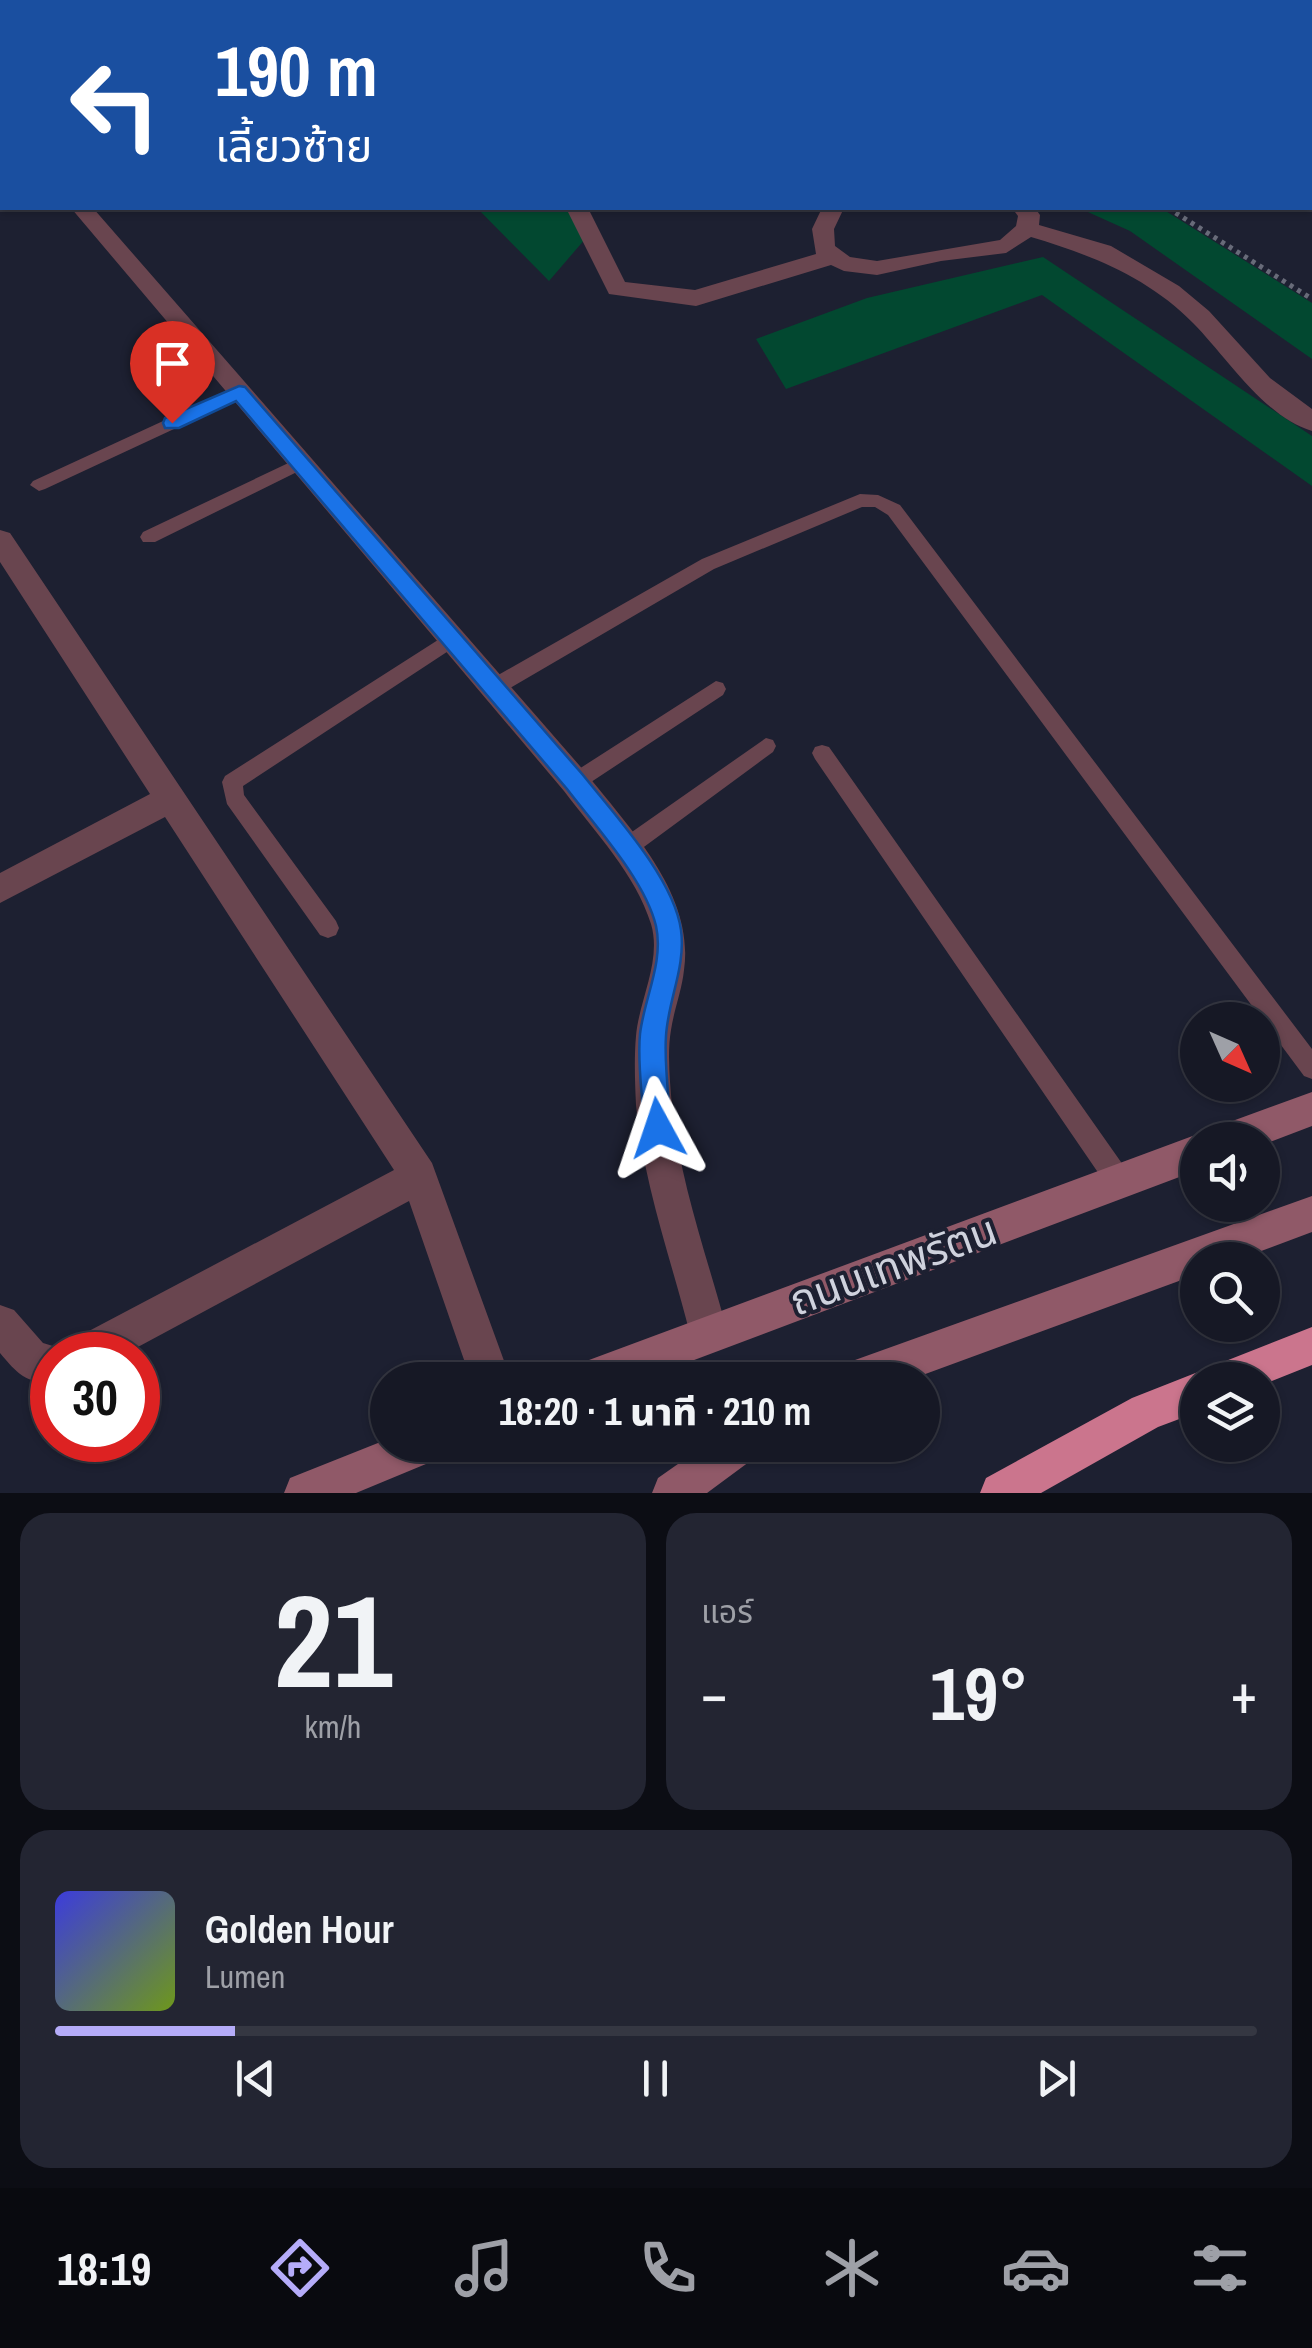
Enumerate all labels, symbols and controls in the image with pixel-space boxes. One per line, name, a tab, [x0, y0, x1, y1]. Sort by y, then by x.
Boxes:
text: 190 m	[215, 24, 378, 118]
icon: left	[50, 40, 180, 170]
text: เลี้ยวซ้าย	[215, 115, 372, 176]
pin	[130, 321, 215, 424]
icon: arrive	[145, 336, 200, 391]
north arrow	[1180, 1002, 1280, 1102]
map controls	[1180, 1002, 1280, 1462]
position arrow	[606, 1076, 710, 1180]
button: sound	[1180, 1122, 1280, 1222]
street label: ถนนเทพรัตน	[782, 1202, 1004, 1328]
button: search	[1180, 1242, 1280, 1342]
speed limit sign: 30	[30, 1332, 160, 1462]
button: layers	[1180, 1362, 1280, 1462]
text: 18:20 · 1 นาที · 210 m	[499, 1386, 811, 1437]
text: 21	[274, 1552, 392, 1728]
text: แอร์	[701, 1590, 753, 1633]
text: 19°	[930, 1642, 1028, 1743]
text: −	[701, 1656, 727, 1730]
text: +	[1231, 1656, 1257, 1730]
text: km/h	[305, 1705, 361, 1748]
text: Golden Hour	[205, 1904, 394, 1955]
text: Lumen	[205, 1955, 285, 1998]
icon: previous	[228, 2051, 283, 2106]
icon: pause	[628, 2051, 683, 2106]
icon: next	[1029, 2051, 1084, 2106]
icon: directions	[265, 2233, 335, 2303]
icon: music	[449, 2233, 519, 2303]
icon: phone	[633, 2233, 703, 2303]
icon: climate	[817, 2233, 887, 2303]
icon: car	[1001, 2233, 1071, 2303]
icon: filters	[1185, 2233, 1255, 2303]
text: 18:19	[57, 2238, 151, 2299]

